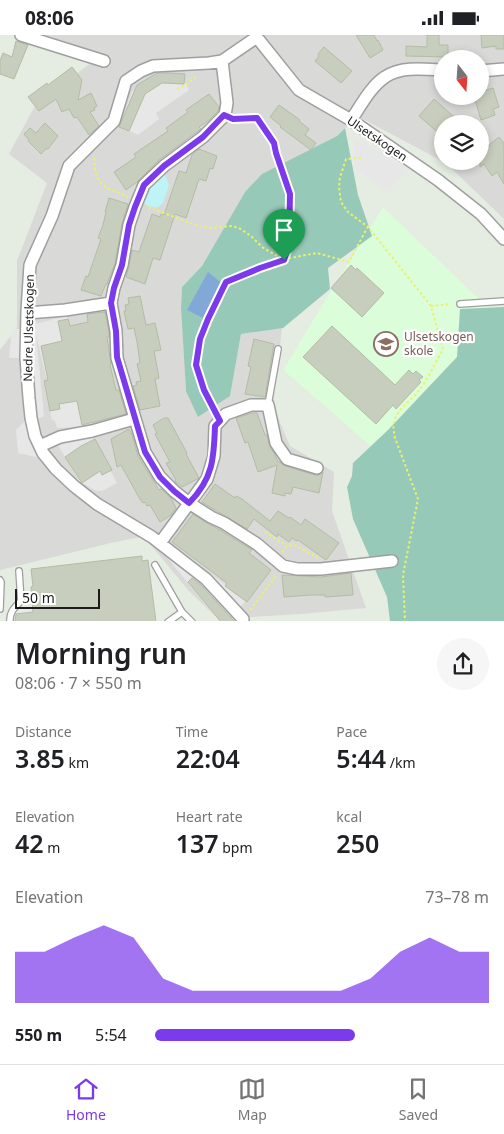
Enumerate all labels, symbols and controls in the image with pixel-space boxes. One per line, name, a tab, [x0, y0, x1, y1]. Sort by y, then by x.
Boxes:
text: 08:06	[25, 5, 74, 31]
north arrow	[434, 50, 489, 105]
map controls	[434, 50, 489, 170]
street label: Ulsetskogen	[344, 112, 411, 165]
button: layers	[434, 115, 489, 170]
pin	[263, 209, 305, 260]
icon: arrive	[270, 216, 298, 244]
street label: Nedre Ulsetskogen	[19, 274, 38, 382]
place label: Ulsetskogen skole	[404, 328, 474, 359]
school or university icon: Ulsetskogen skole	[373, 331, 399, 357]
scale bar	[15, 587, 100, 610]
text: 50 m	[22, 588, 55, 607]
text: Morning run	[15, 634, 187, 672]
button: share	[437, 638, 489, 690]
text: 08:06 · 7 × 550 m	[15, 672, 142, 694]
text: Distance	[15, 722, 72, 741]
text: Time	[176, 722, 208, 741]
text: Pace	[336, 722, 367, 741]
text: 3.85	[15, 741, 65, 775]
text: 22:04	[176, 741, 240, 775]
text: 5:44	[336, 741, 386, 775]
text: km	[65, 753, 89, 772]
text: /km	[386, 753, 416, 772]
text: Elevation	[15, 807, 75, 826]
text: Heart rate	[176, 807, 243, 826]
text: kcal	[336, 807, 362, 826]
text: 42	[15, 826, 44, 860]
text: 137	[176, 826, 219, 860]
text: 250	[336, 826, 379, 860]
text: m	[44, 838, 60, 857]
text: bpm	[219, 838, 253, 857]
text: Elevation	[15, 886, 83, 908]
text: 73–78 m	[425, 886, 489, 908]
text: 550 m	[15, 1024, 62, 1046]
text: 5:54	[95, 1024, 127, 1046]
tab: Home	[66, 1075, 106, 1124]
tab: Map	[238, 1075, 267, 1124]
tab: Saved	[399, 1075, 438, 1124]

